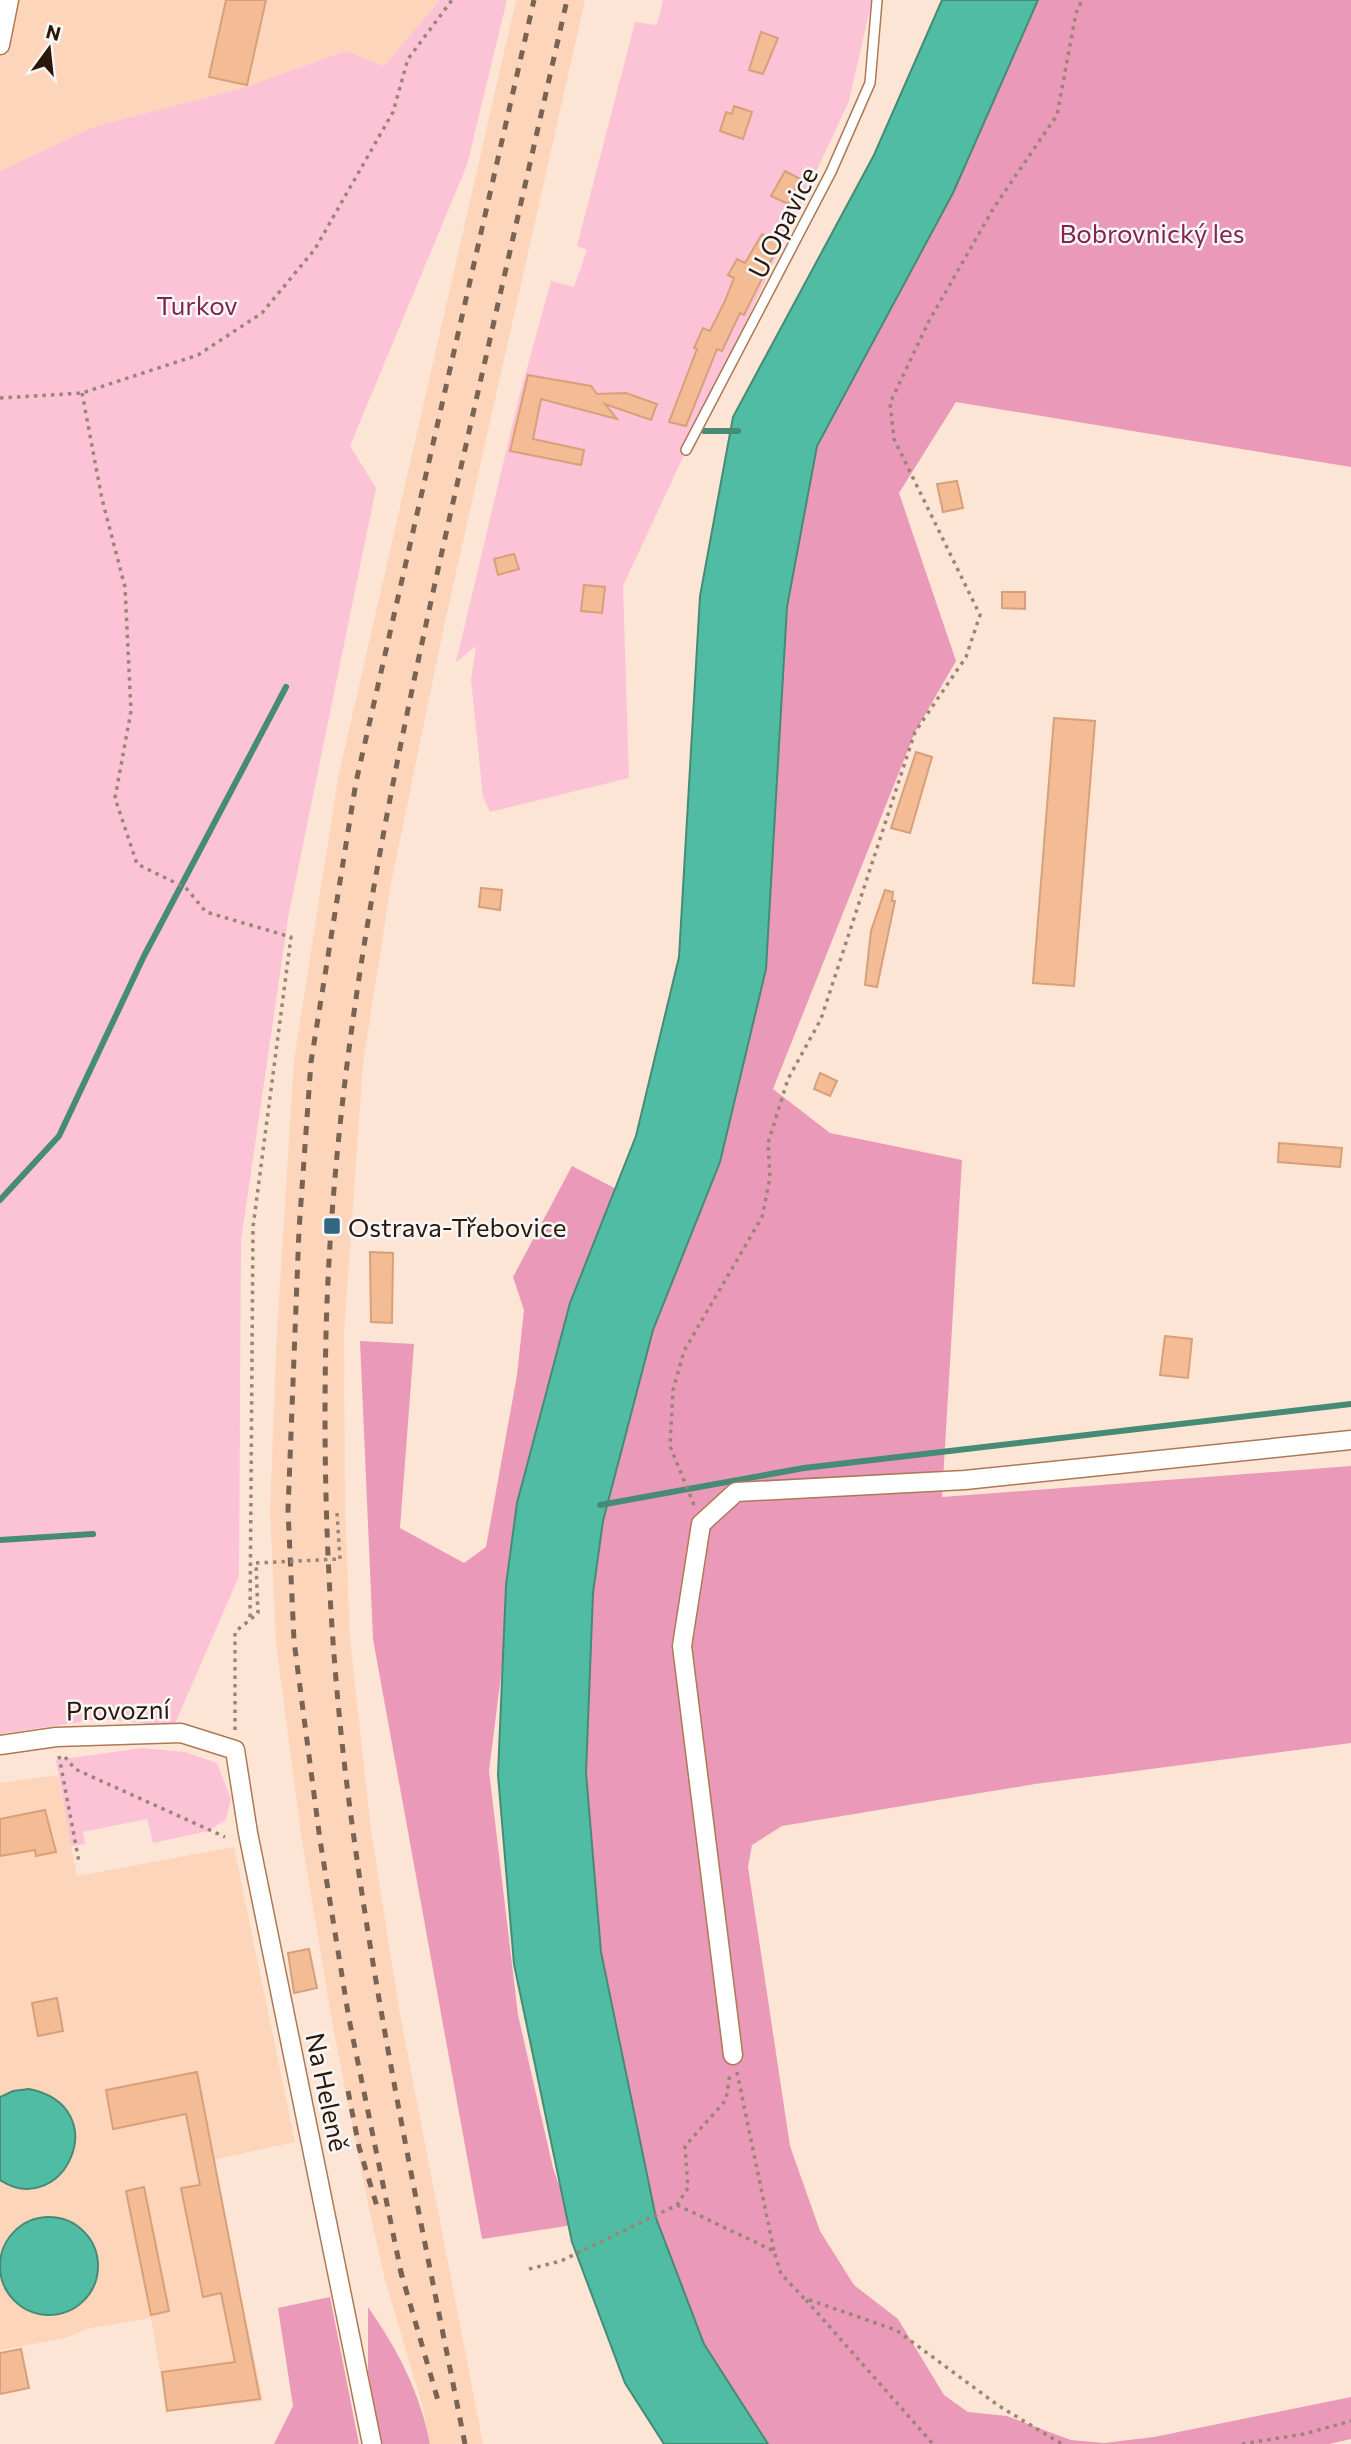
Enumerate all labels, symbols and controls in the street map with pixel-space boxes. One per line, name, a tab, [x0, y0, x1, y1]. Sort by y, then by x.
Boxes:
north arrow	[14, 14, 84, 84]
text: N	[44, 19, 63, 45]
street label: U Opavice	[741, 161, 823, 283]
park label: Bobrovnický les	[1059, 217, 1245, 248]
park label: Turkov	[156, 289, 238, 320]
place label: Ostrava-Třebovice	[348, 1211, 566, 1242]
marker: Ostrava-Třebovice	[322, 1216, 342, 1236]
street label: Provozní	[66, 1693, 172, 1725]
street label: Na Heleně	[300, 2030, 356, 2154]

